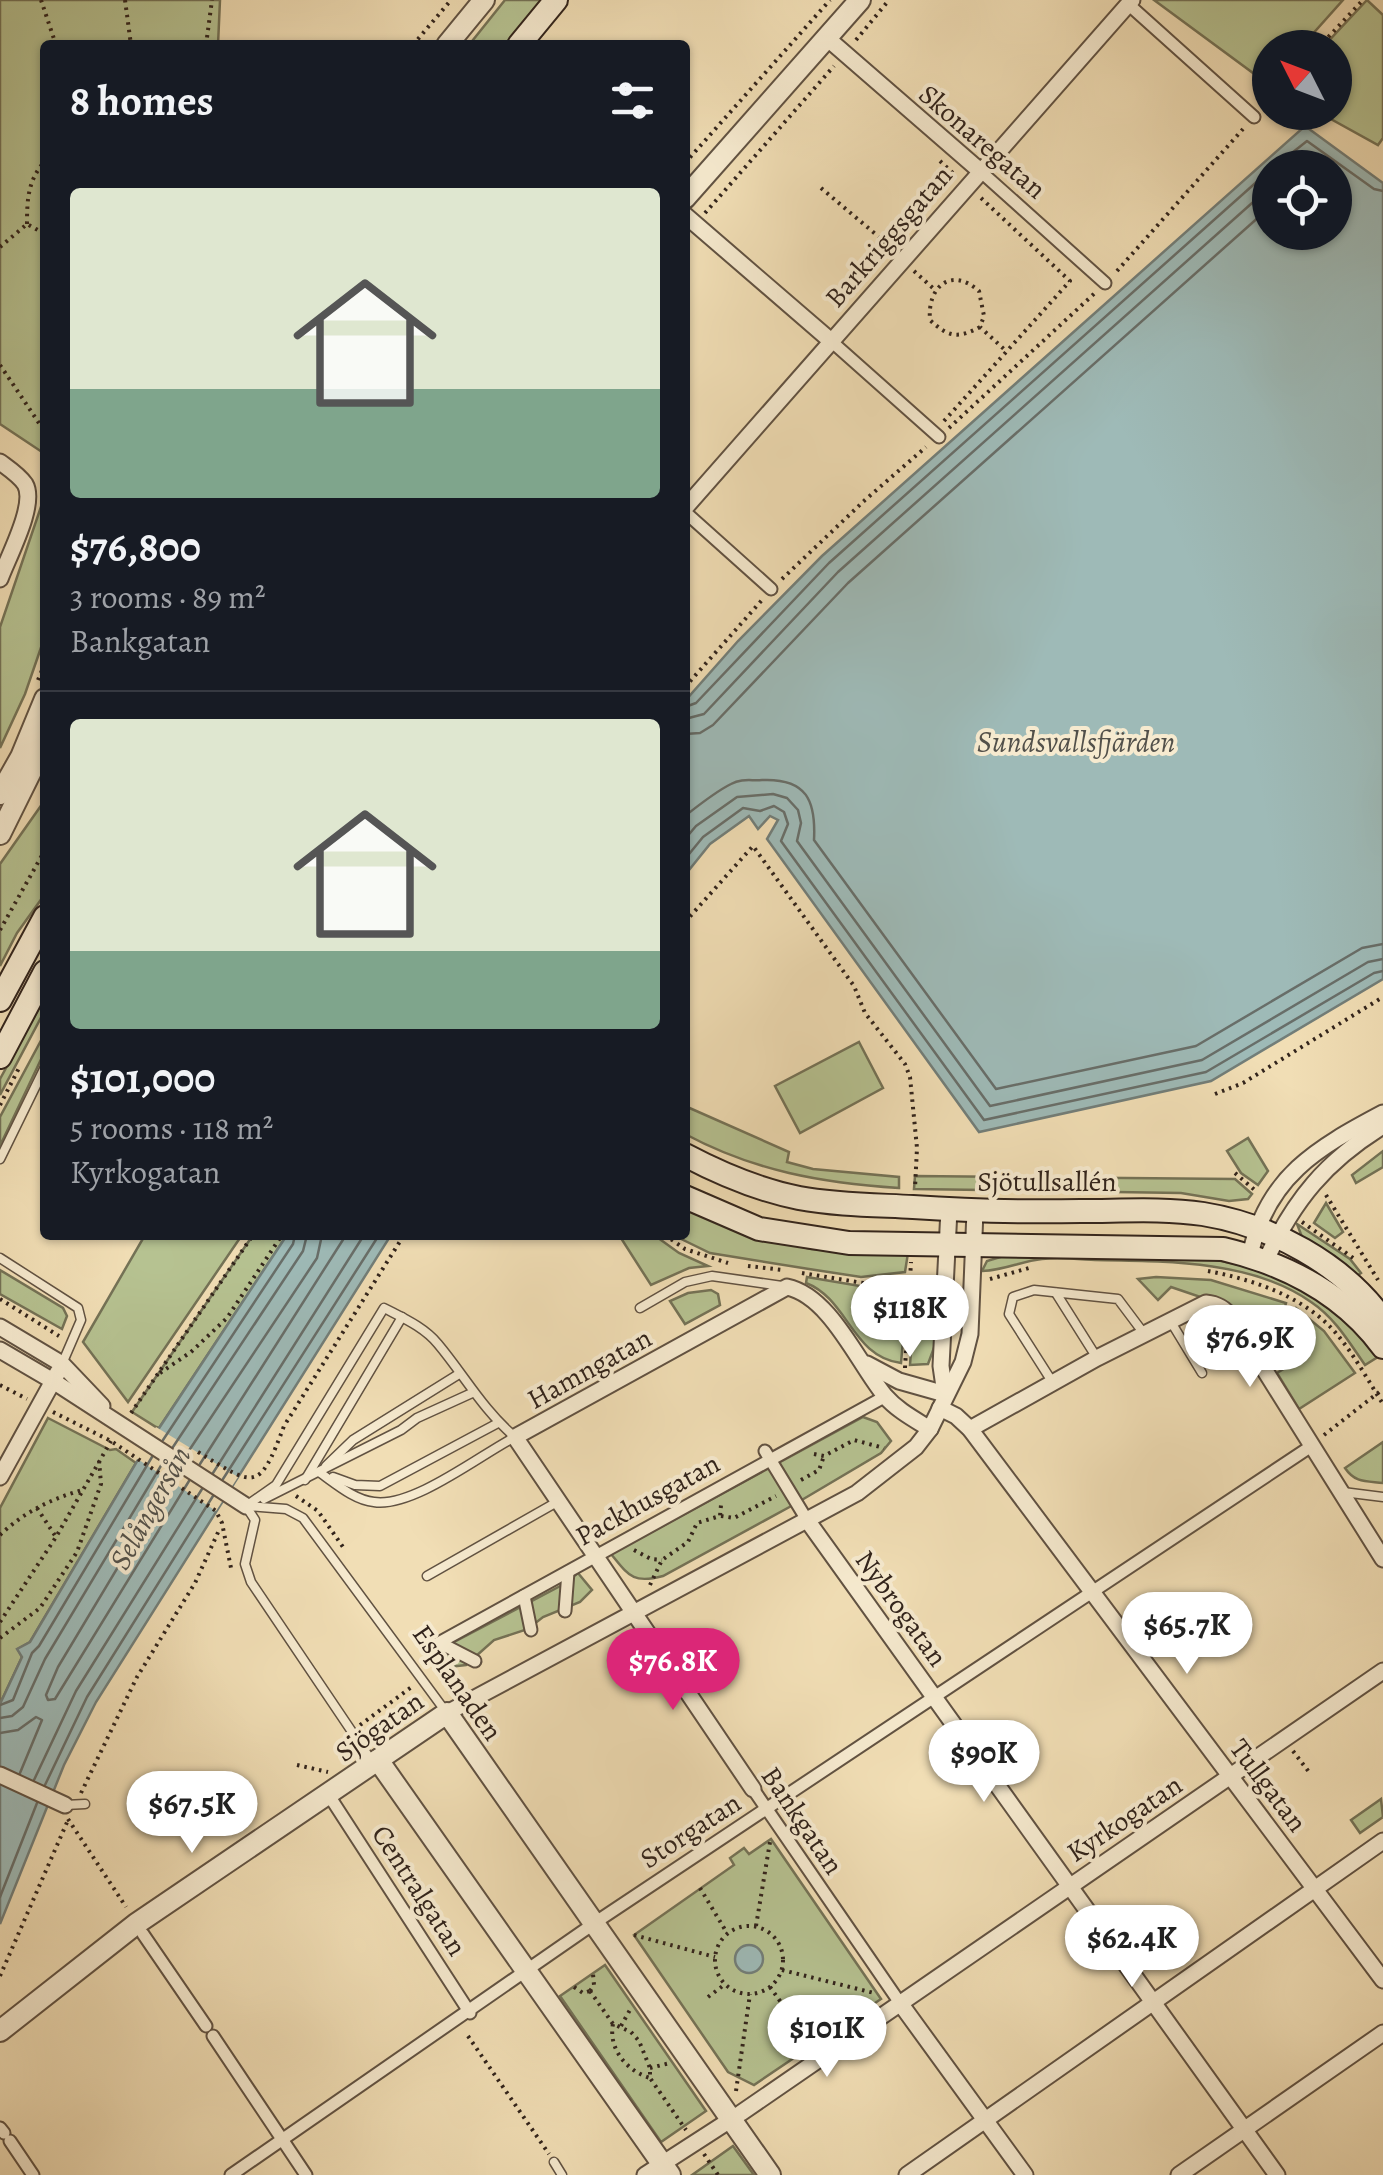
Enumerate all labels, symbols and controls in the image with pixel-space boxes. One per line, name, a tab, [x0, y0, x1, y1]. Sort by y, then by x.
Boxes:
north arrow	[1252, 30, 1352, 130]
map controls	[1252, 30, 1352, 250]
text: 8 homes	[70, 72, 214, 129]
icon: filters	[605, 73, 660, 128]
street label: Skonaregatan	[911, 76, 1054, 208]
button: locate	[1252, 150, 1352, 250]
street label: Barkriggsgatan	[816, 158, 961, 316]
icon: home	[275, 253, 455, 433]
text: $76,800	[70, 518, 201, 575]
text: 3 rooms · 89 m²	[70, 575, 266, 619]
text: Bankgatan	[70, 619, 210, 663]
water label: Sundsvallsfjärden	[977, 722, 1175, 762]
icon: home	[275, 784, 455, 964]
text: $101,000	[70, 1049, 215, 1106]
text: 5 rooms · 118 m²	[70, 1106, 273, 1150]
text: Kyrkogatan	[70, 1150, 220, 1194]
street label: Sjötullsallén	[977, 1163, 1117, 1201]
pin: $118K	[840, 1275, 980, 1360]
text: $118K	[873, 1285, 947, 1329]
pin: $76.9K	[1169, 1305, 1331, 1390]
text: $76.9K	[1206, 1315, 1294, 1359]
street label: Hamngatan	[521, 1319, 658, 1419]
water label: Selångersån	[100, 1439, 200, 1577]
street label: Packhusgatan	[569, 1445, 726, 1555]
street label: Nybrogatan	[846, 1543, 956, 1674]
pin: $65.7K	[1106, 1592, 1268, 1677]
text: $65.7K	[1143, 1602, 1231, 1646]
street label: Esplanaden	[403, 1617, 511, 1748]
pin: $76.8K	[592, 1628, 754, 1713]
text: $76.8K	[629, 1638, 717, 1682]
street label: Sjögatan	[328, 1683, 431, 1771]
pin: $90K	[925, 1720, 1043, 1805]
text: $90K	[951, 1730, 1017, 1774]
street label: Tullgatan	[1221, 1731, 1316, 1840]
street label: Bankgatan	[752, 1759, 852, 1882]
street label: Kyrkogatan	[1059, 1766, 1190, 1871]
pin: $67.5K	[111, 1771, 273, 1856]
text: $67.5K	[148, 1781, 236, 1825]
street label: Storgatan	[633, 1784, 748, 1878]
street label: Centralgatan	[363, 1818, 476, 1963]
pin: $62.4K	[1051, 1905, 1213, 1990]
text: $62.4K	[1087, 1915, 1177, 1959]
pin: $101K	[757, 1995, 897, 2080]
text: $101K	[790, 2005, 864, 2049]

